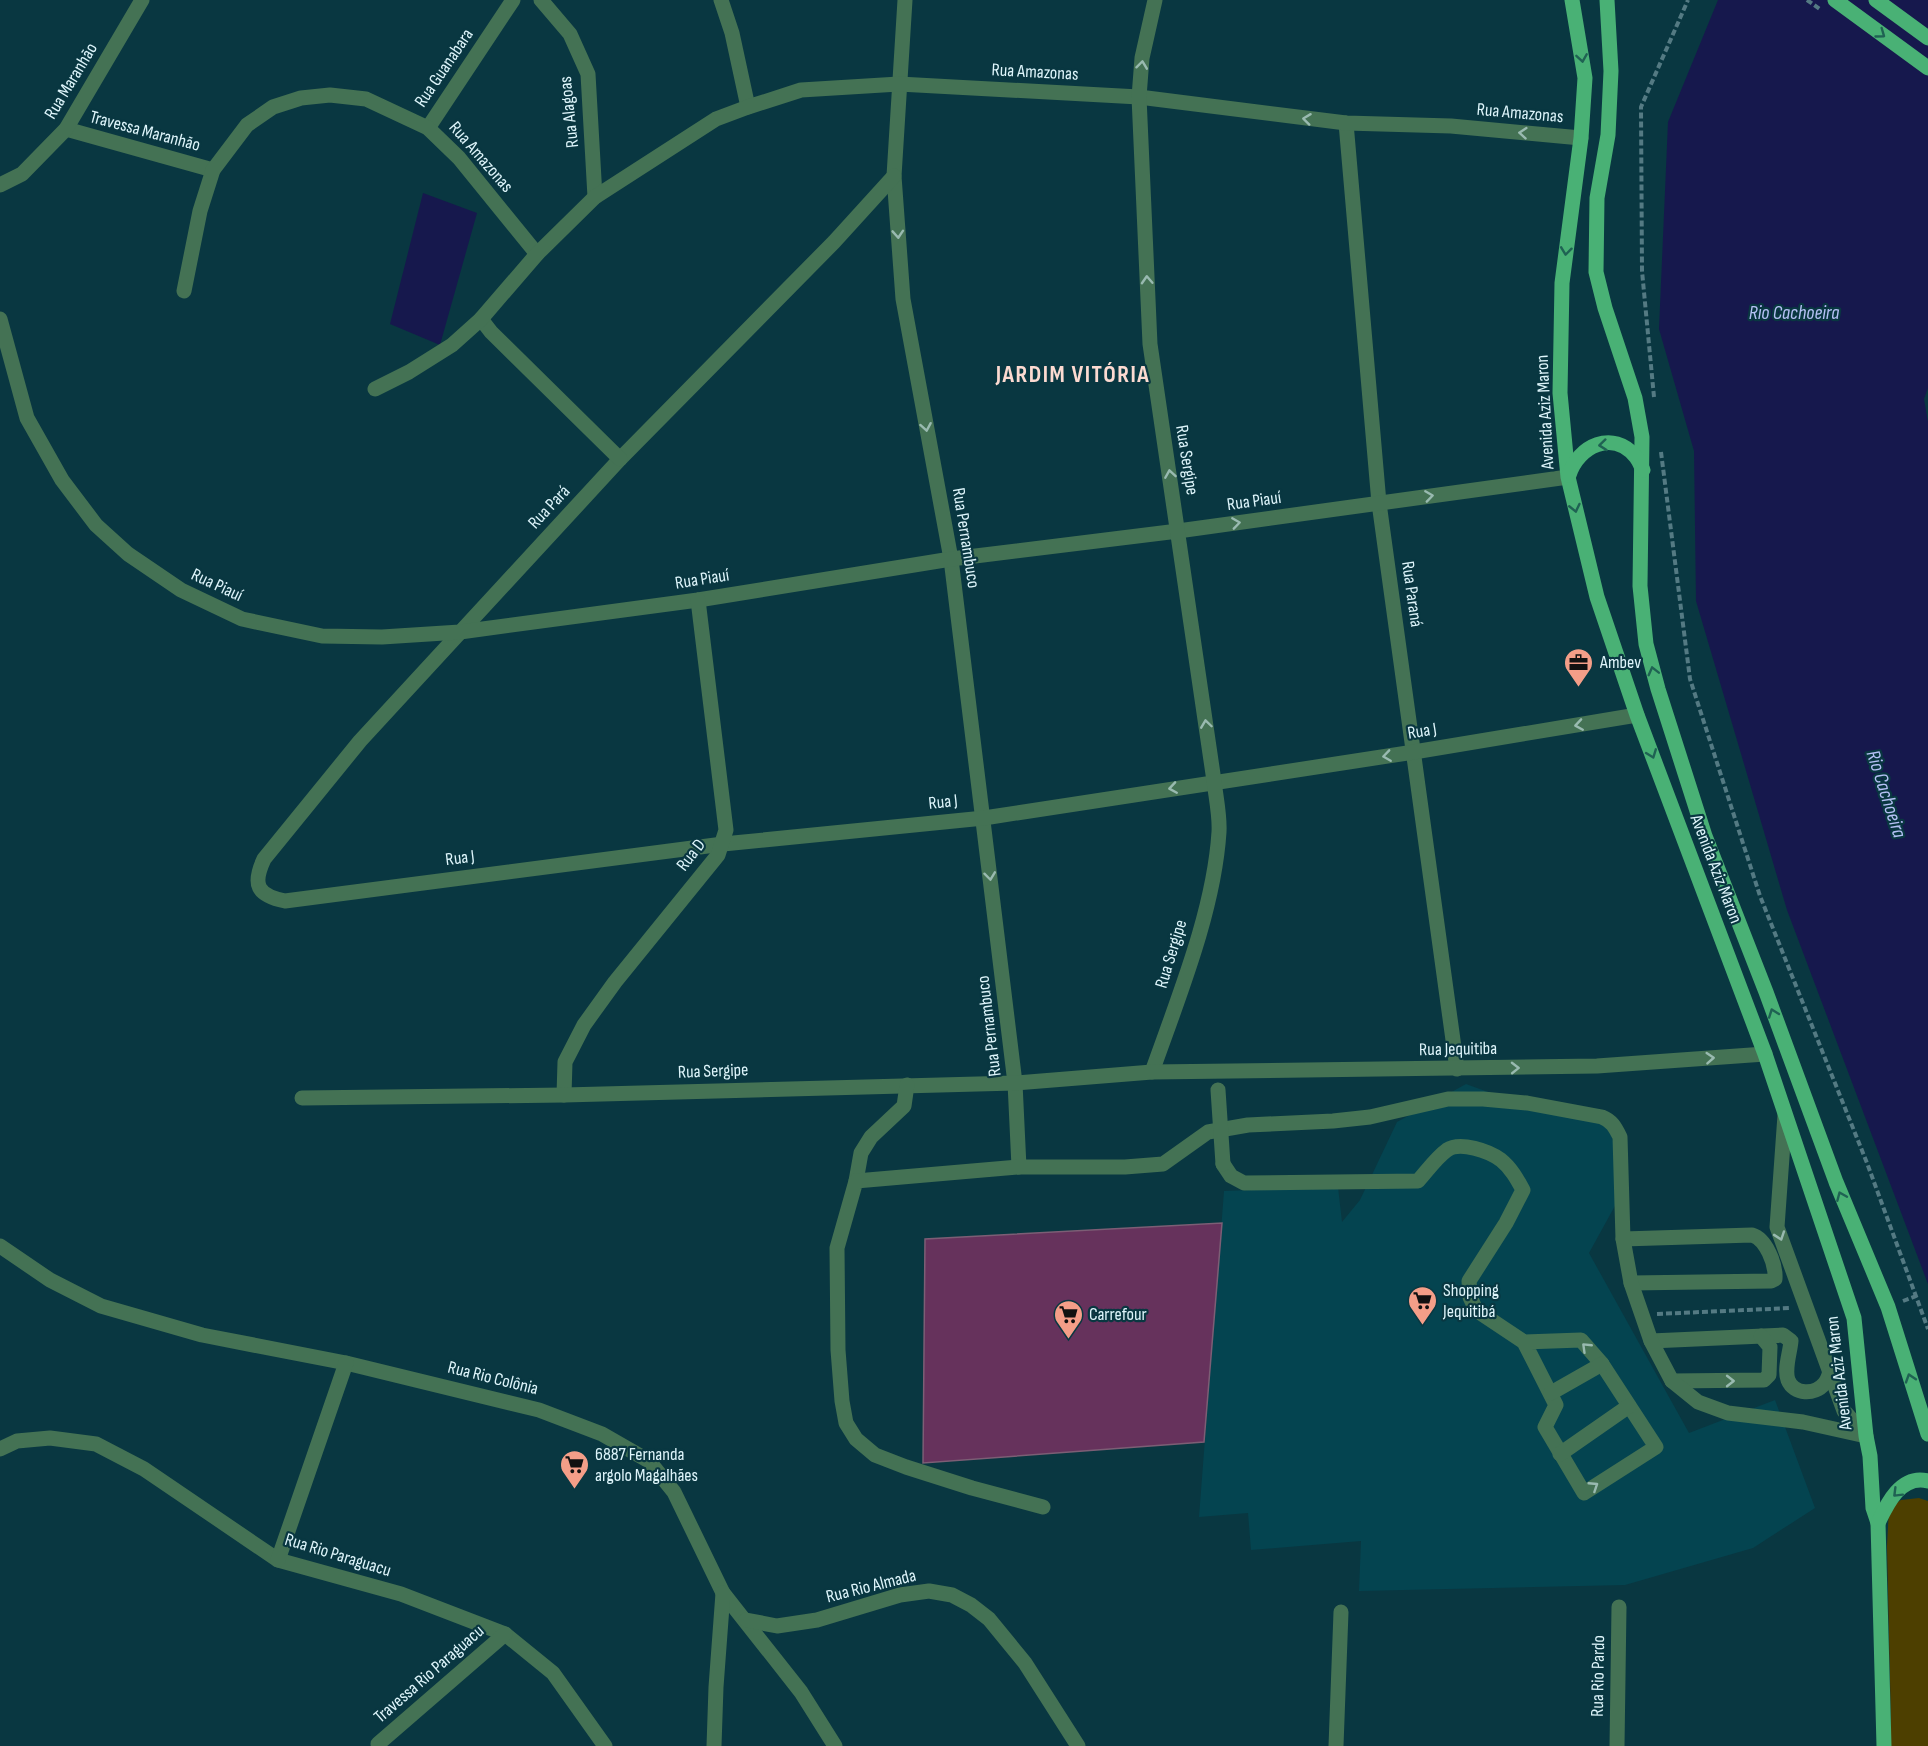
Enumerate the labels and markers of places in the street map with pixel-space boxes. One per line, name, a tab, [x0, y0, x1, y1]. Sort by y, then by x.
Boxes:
office icon: Ambev	[1563, 646, 1595, 688]
place label: Ambev	[1599, 652, 1641, 673]
place label: Shopping Jequitibá	[1442, 1280, 1499, 1322]
supermarket icon: Shopping Jequitibá	[1406, 1284, 1438, 1326]
supermarket icon: Carrefour	[1052, 1298, 1084, 1340]
place label: Carrefour	[1089, 1304, 1147, 1325]
place label: 6887 Fernanda argolo Magalhães	[595, 1444, 698, 1486]
supermarket icon: 6887 Fernanda argolo Magalhães	[558, 1448, 590, 1490]

